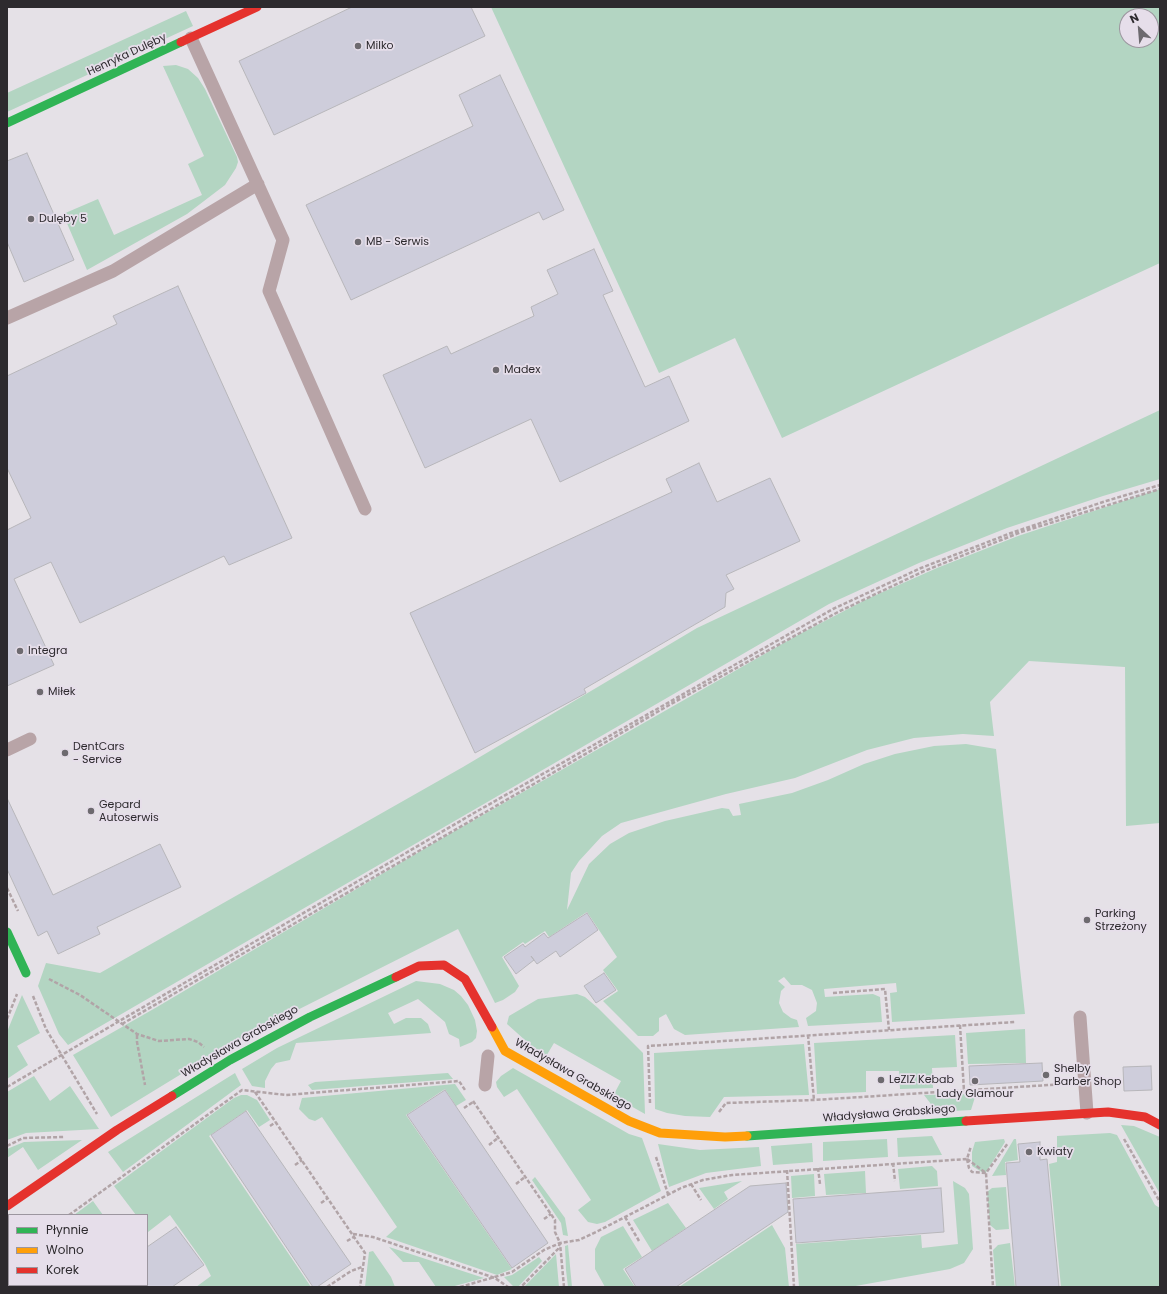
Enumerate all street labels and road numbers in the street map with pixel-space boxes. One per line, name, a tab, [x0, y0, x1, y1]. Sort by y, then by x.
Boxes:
street label: Henryka Dulęby	[85, 31, 169, 79]
street label: Władysława Grabskiego	[179, 1003, 301, 1081]
street label: Władysława Grabskiego	[512, 1036, 634, 1114]
street label: Władysława Grabskiego	[822, 1103, 956, 1125]

